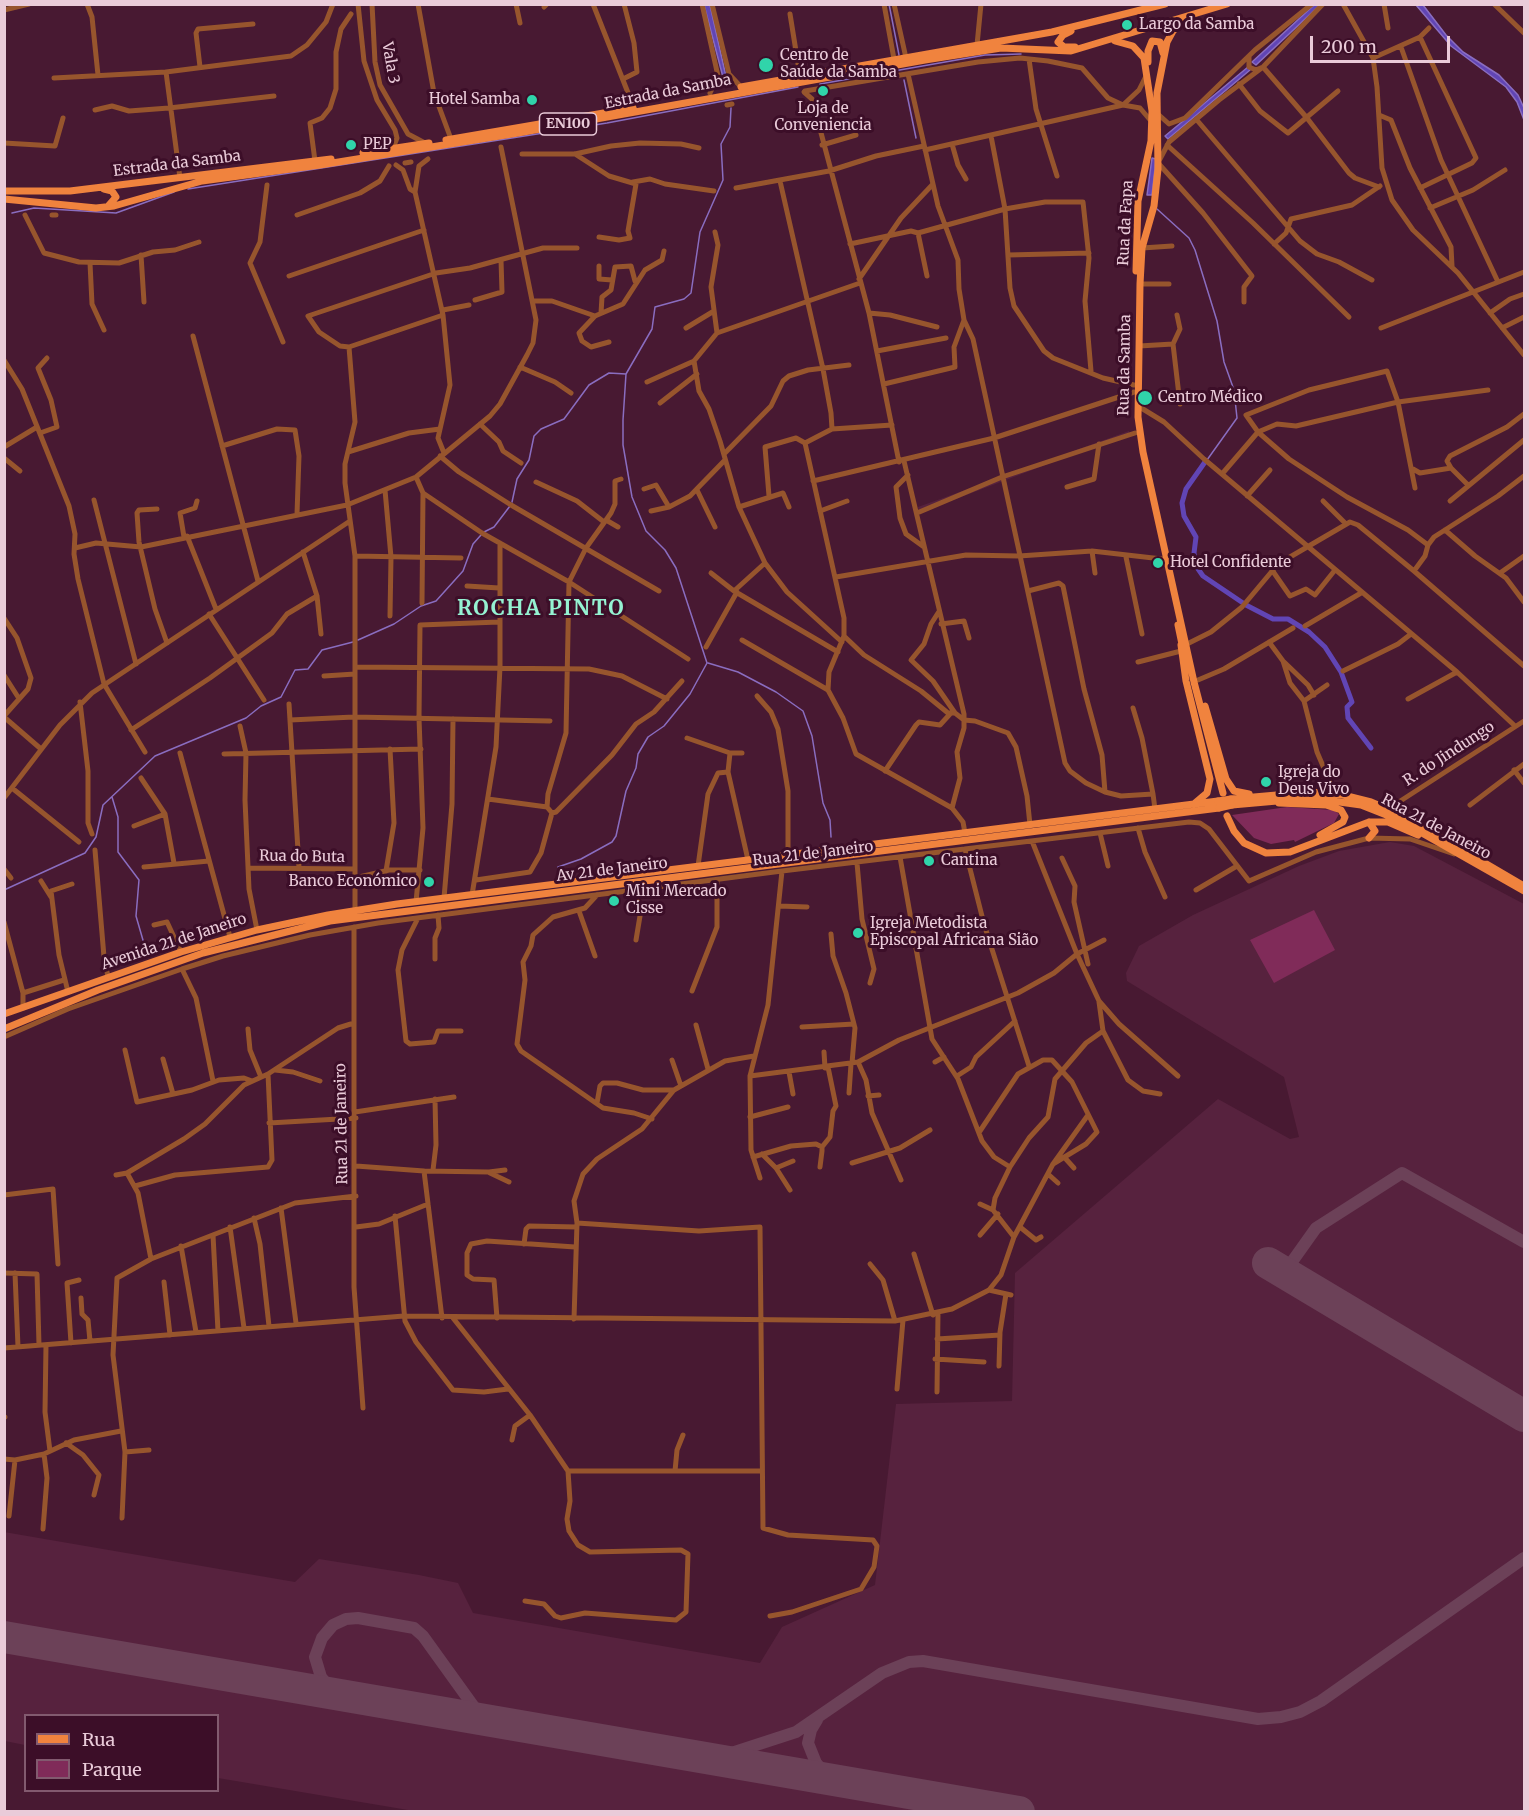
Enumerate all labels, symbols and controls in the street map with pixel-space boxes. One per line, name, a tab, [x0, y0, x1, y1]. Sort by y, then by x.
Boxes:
place label: Largo da Samba	[1139, 16, 1254, 34]
marker: Largo da Samba	[1120, 18, 1134, 32]
scale bar	[1313, 24, 1452, 62]
text: 200 m	[1321, 35, 1377, 58]
street label: Vala 3	[377, 41, 403, 85]
place label: Centro de Saúde da Samba	[780, 47, 897, 82]
marker: Centro de Saúde da Samba	[757, 56, 775, 74]
street label: Estrada da Samba	[603, 71, 733, 113]
marker: Loja de Conveniencia	[816, 84, 830, 98]
place label: Hotel Samba	[429, 91, 520, 109]
marker: Hotel Samba	[525, 93, 539, 107]
place label: Loja de Conveniencia	[774, 100, 872, 135]
road number: EN100	[540, 113, 596, 135]
place label: PEP	[363, 136, 392, 154]
marker: PEP	[344, 138, 358, 152]
street label: Estrada da Samba	[112, 147, 242, 181]
street label: Rua da Fapa	[1115, 180, 1137, 266]
street label: Rua da Samba	[1115, 314, 1135, 416]
marker: Centro Médico	[1136, 389, 1154, 407]
place label: Centro Médico	[1158, 389, 1263, 407]
place label: Hotel Confidente	[1170, 554, 1291, 572]
marker: Hotel Confidente	[1151, 556, 1165, 570]
district label: ROCHA PINTO	[457, 596, 625, 622]
street label: R. do Jindungo	[1400, 718, 1498, 790]
place label: Igreja do Deus Vivo	[1278, 764, 1349, 799]
marker: Igreja do Deus Vivo	[1259, 775, 1273, 789]
street label: Rua 21 de Janeiro	[1378, 791, 1494, 863]
street label: Rua 21 de Janeiro	[752, 838, 874, 870]
street label: Rua do Buta	[259, 847, 345, 867]
place label: Cantina	[941, 852, 997, 870]
street label: Av 21 de Janeiro	[555, 854, 669, 886]
marker: Cantina	[922, 854, 936, 868]
place label: Banco Económico	[289, 873, 417, 891]
marker: Banco Económico	[422, 875, 436, 889]
place label: Mini Mercado Cisse	[626, 883, 726, 918]
marker: Mini Mercado Cisse	[607, 894, 621, 908]
street label: Avenida 21 de Janeiro	[99, 910, 249, 974]
place label: Igreja Metodista Episcopal Africana Sião	[870, 915, 1038, 950]
marker: Igreja Metodista Episcopal Africana Sião	[851, 926, 865, 940]
street label: Rua 21 de Janeiro	[332, 1063, 352, 1185]
legend	[24, 1714, 219, 1792]
text: Rua	[82, 1728, 115, 1751]
text: Parque	[82, 1758, 142, 1781]

